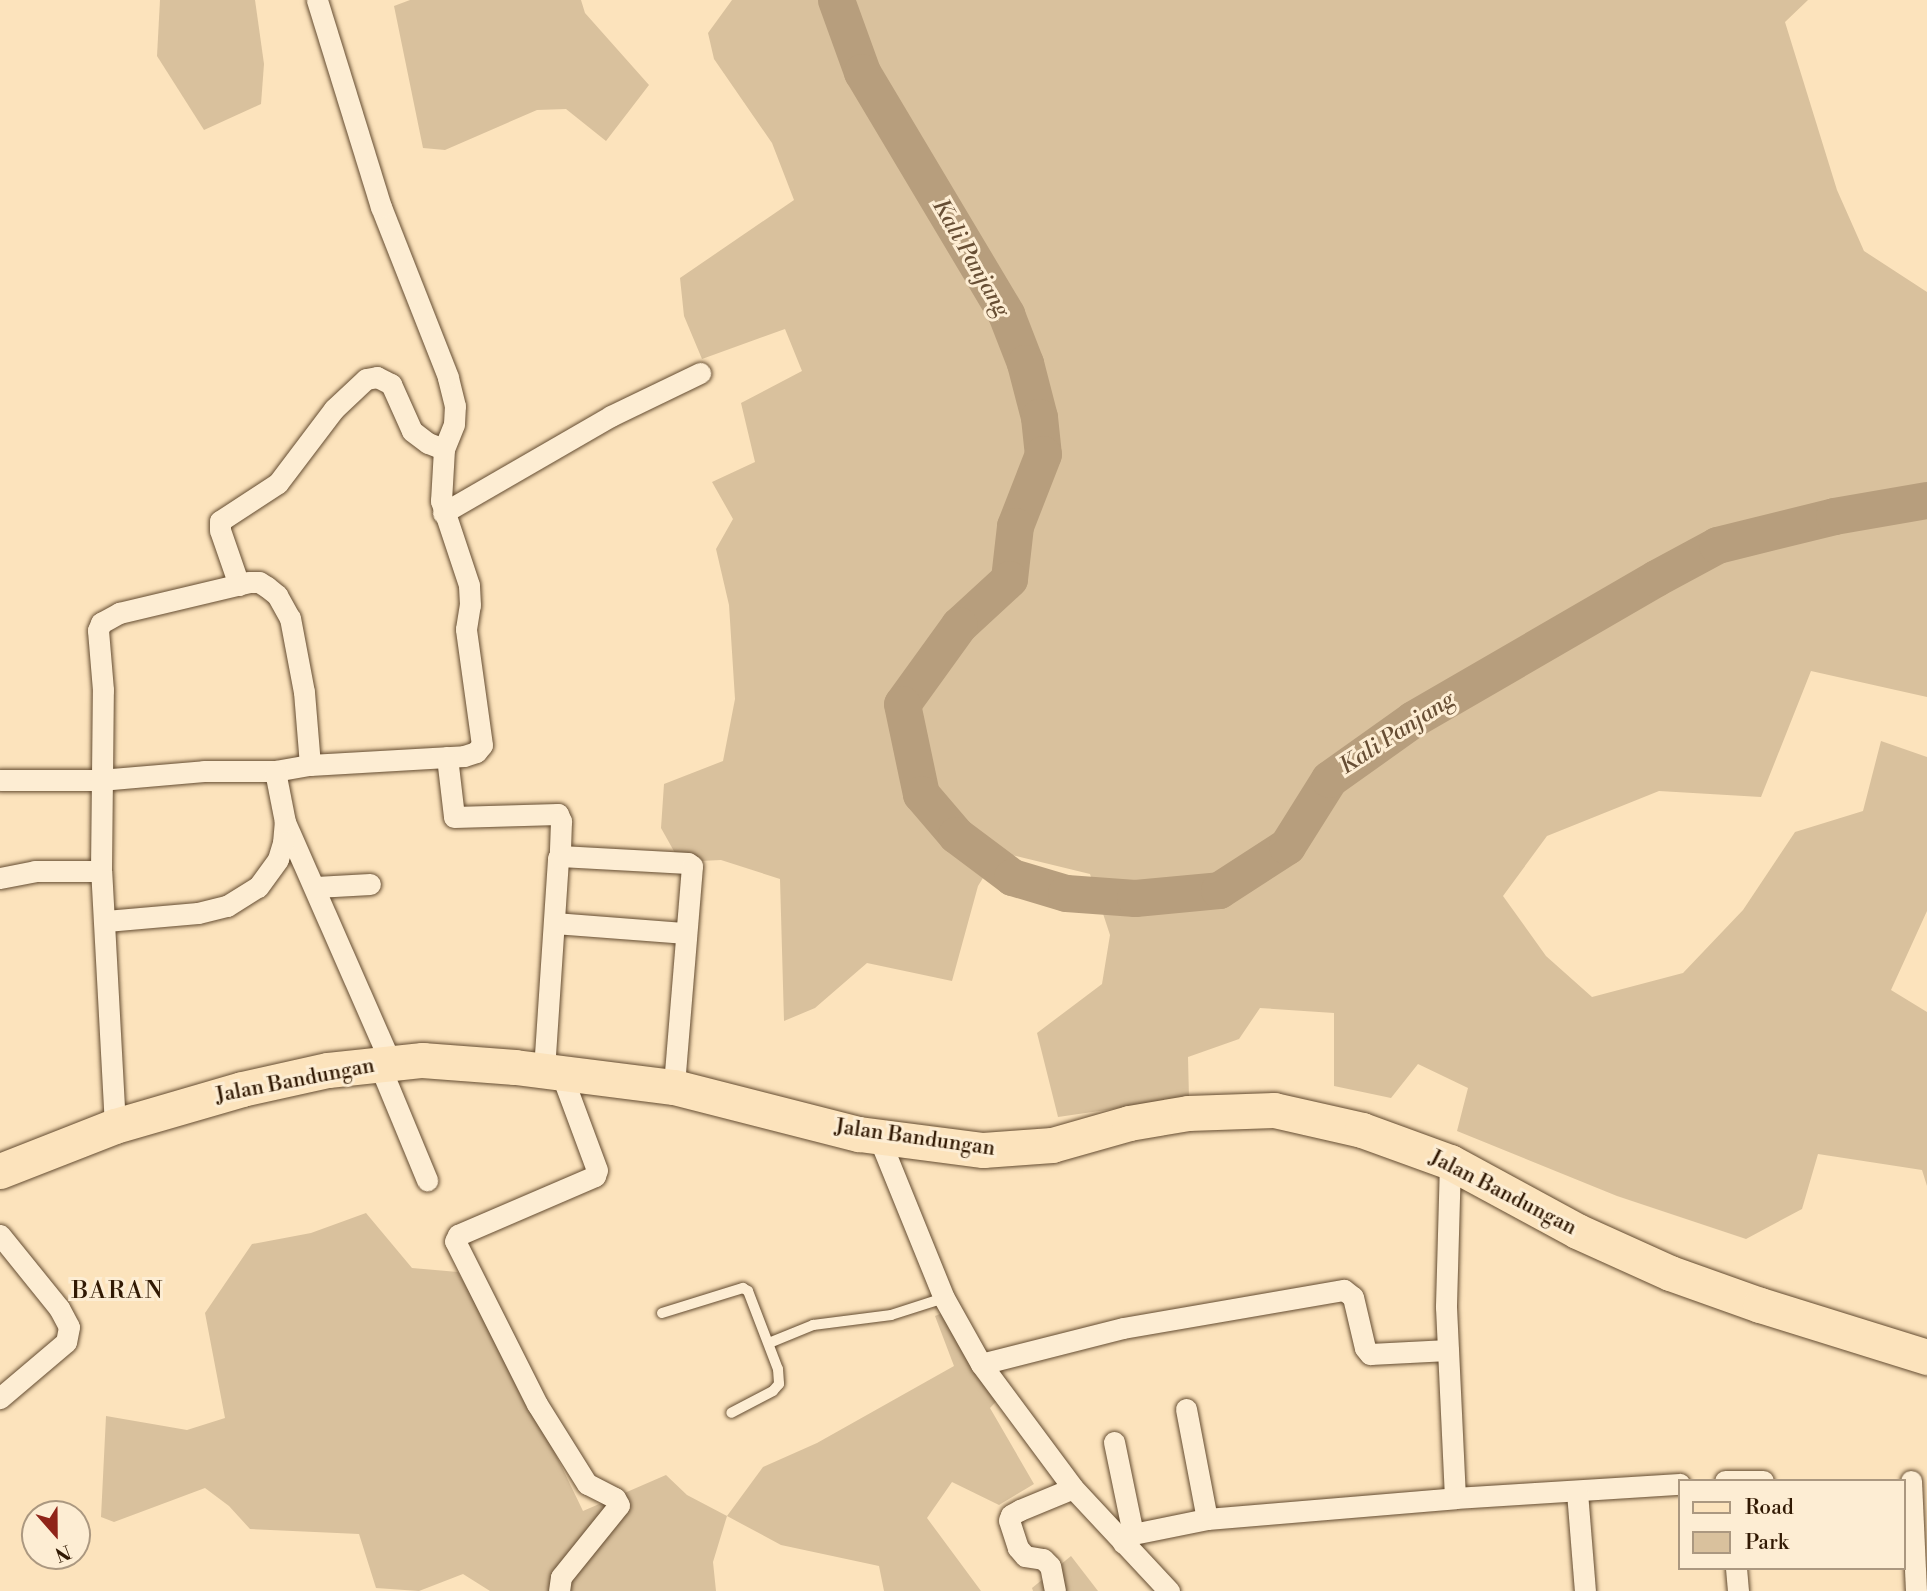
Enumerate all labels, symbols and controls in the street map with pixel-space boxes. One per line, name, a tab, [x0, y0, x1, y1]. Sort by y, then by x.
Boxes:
water label: Kali Panjang	[926, 194, 1016, 322]
water label: Kali Panjang	[1334, 686, 1460, 780]
street label: Jalan Bandungan	[213, 1053, 377, 1109]
street label: Jalan Bandungan	[833, 1114, 997, 1162]
street label: Jalan Bandungan	[1425, 1145, 1581, 1241]
district label: BARAN	[72, 1278, 164, 1306]
legend	[1678, 1479, 1906, 1570]
text: Road	[1745, 1495, 1794, 1521]
north arrow	[21, 1500, 91, 1570]
text: Park	[1745, 1530, 1789, 1556]
text: N	[51, 1539, 74, 1567]

